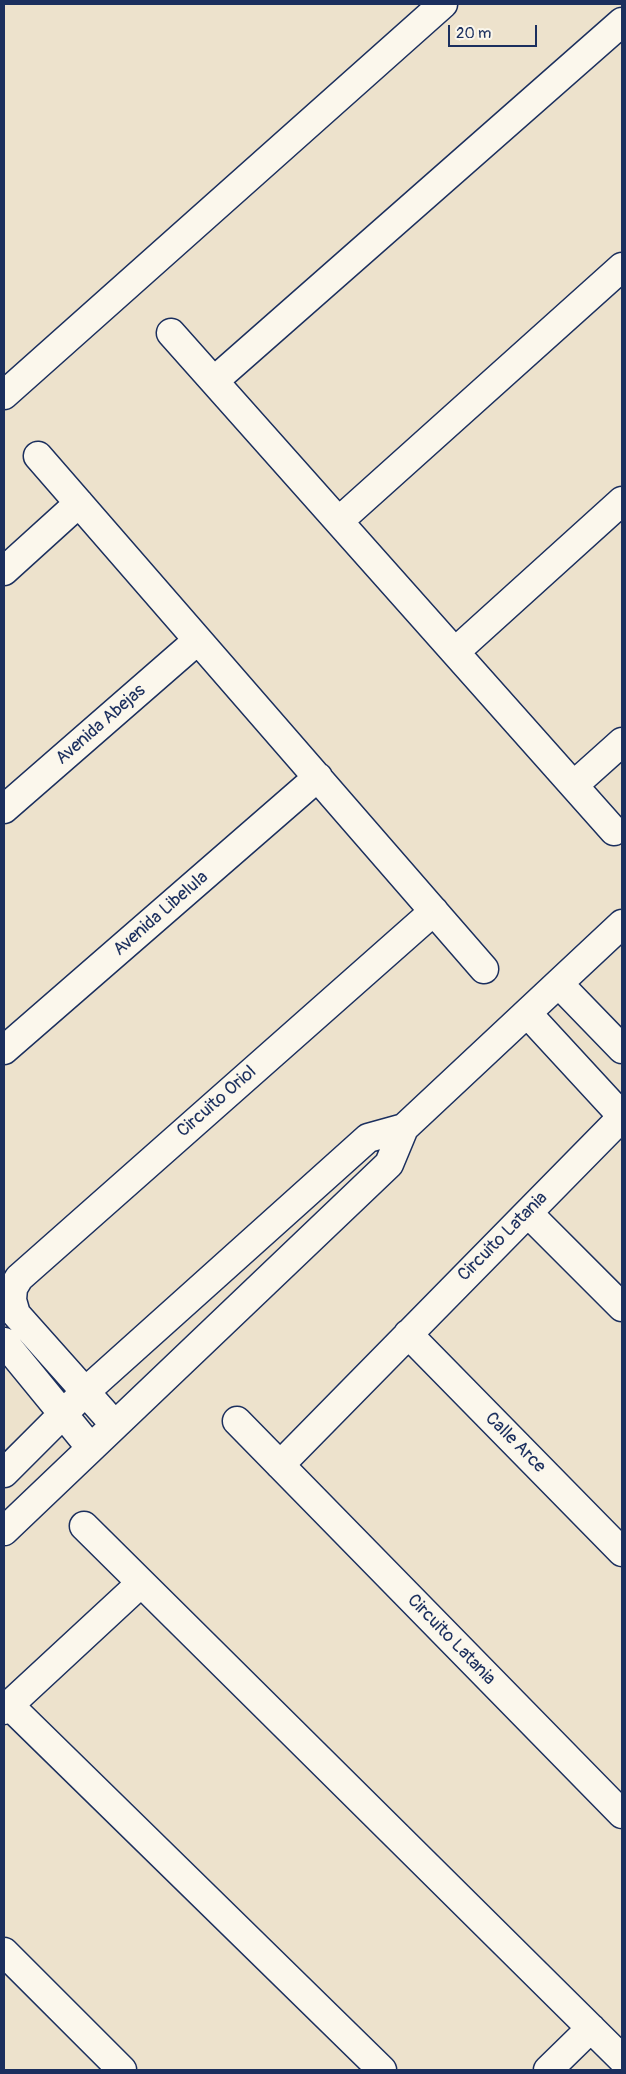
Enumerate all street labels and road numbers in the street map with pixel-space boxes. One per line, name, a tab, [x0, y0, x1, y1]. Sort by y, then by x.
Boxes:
street label: Avenida Abejas	[52, 680, 150, 770]
street label: Avenida Libelula	[109, 867, 213, 961]
street label: Circuito Oriol	[173, 1062, 261, 1142]
street label: Circuito Latania	[454, 1188, 552, 1286]
street label: Calle Arce	[480, 1408, 550, 1478]
street label: Circuito Latania	[402, 1590, 500, 1690]

